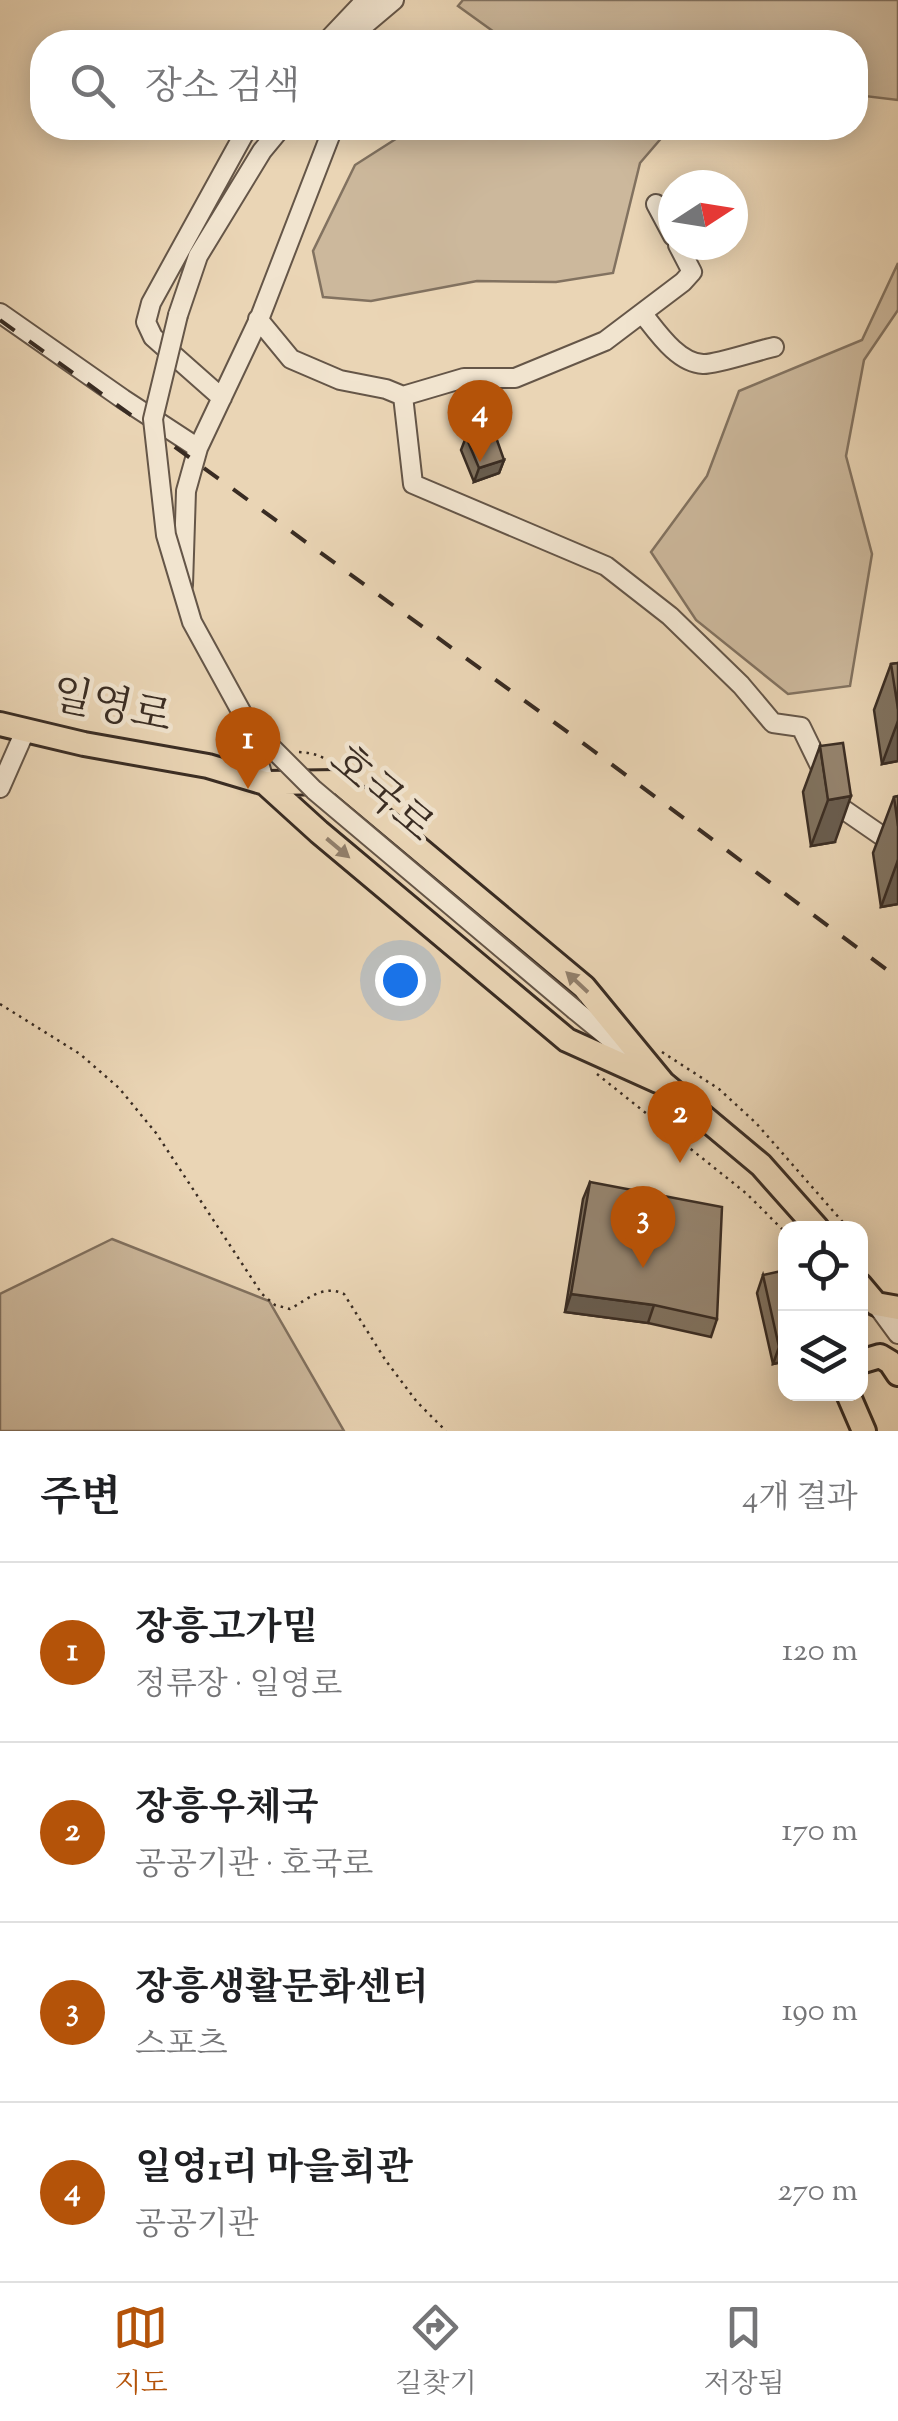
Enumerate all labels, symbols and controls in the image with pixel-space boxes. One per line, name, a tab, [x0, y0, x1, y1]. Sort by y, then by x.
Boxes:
search box	[30, 30, 868, 140]
icon: search	[65, 58, 120, 113]
text: 장소 검색	[145, 62, 300, 116]
north arrow	[658, 170, 748, 260]
pin: 4	[448, 380, 512, 462]
street label: 일영로	[45, 667, 177, 751]
pin: 1	[216, 706, 280, 789]
street label: 호국로	[314, 733, 446, 859]
one-way arrow	[325, 837, 350, 858]
your location	[375, 955, 426, 1006]
one-way arrow	[565, 972, 590, 994]
pin: 2	[648, 1080, 712, 1163]
pin: 3	[610, 1186, 676, 1268]
map controls	[778, 1221, 868, 1401]
button: locate	[778, 1221, 868, 1311]
button: layers	[778, 1311, 868, 1401]
text: 주변	[40, 1470, 121, 1530]
text: 4개 결과	[742, 1476, 858, 1522]
text: 장흥고가밑	[135, 1603, 319, 1657]
text: 1	[67, 1629, 78, 1675]
text: 120 m	[782, 1629, 858, 1675]
text: 정류장 · 일영로	[135, 1663, 342, 1709]
text: 장흥우체국	[135, 1783, 319, 1837]
text: 2	[65, 1809, 80, 1855]
text: 170 m	[781, 1809, 858, 1855]
text: 공공기관 · 호국로	[135, 1843, 373, 1889]
text: 장흥생활문화센터	[135, 1963, 429, 2017]
text: 3	[66, 1989, 79, 2035]
text: 190 m	[782, 1989, 858, 2035]
text: 스포츠	[135, 2023, 228, 2069]
text: 일영1리 마을회관	[135, 2143, 413, 2197]
text: 4	[64, 2169, 81, 2215]
text: 270 m	[777, 2169, 858, 2215]
text: 공공기관	[135, 2203, 259, 2249]
tab: 지도	[113, 2300, 168, 2405]
tab: 길찾기	[395, 2300, 476, 2405]
tab: 저장됨	[703, 2300, 785, 2405]

